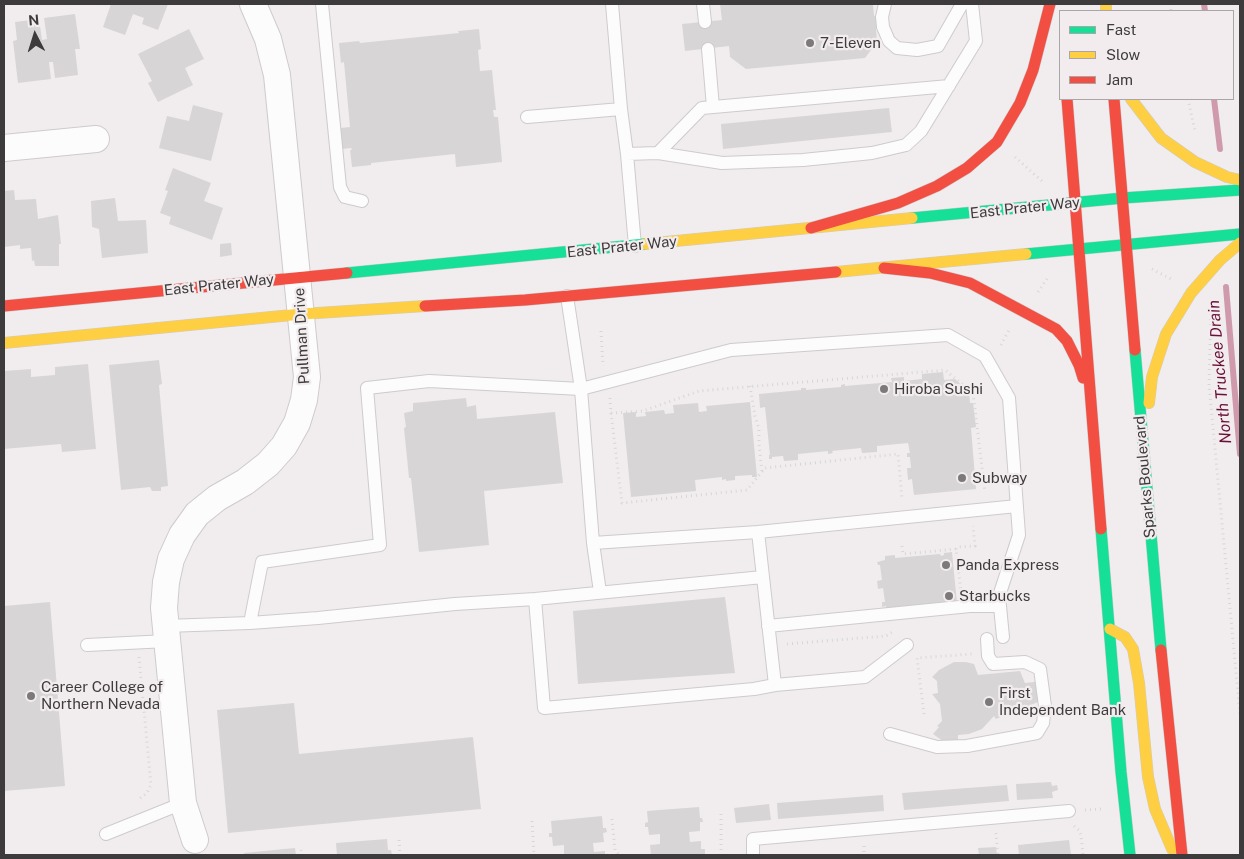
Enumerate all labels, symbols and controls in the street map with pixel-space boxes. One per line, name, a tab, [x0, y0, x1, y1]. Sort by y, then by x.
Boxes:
north arrow	[10, 10, 60, 60]
legend	[1059, 10, 1234, 100]
text: N	[28, 12, 40, 29]
text: Fast	[1106, 21, 1136, 38]
place label: 7-Eleven	[820, 34, 881, 52]
marker: 7-Eleven	[804, 37, 816, 49]
text: Slow	[1106, 46, 1140, 63]
text: Jam	[1106, 71, 1133, 88]
street label: East Prater Way	[969, 193, 1081, 223]
street label: East Prater Way	[566, 232, 678, 262]
street label: East Prater Way	[163, 270, 275, 300]
street label: Pullman Drive	[290, 287, 314, 385]
water label: North Truckee Drain	[1204, 299, 1236, 445]
place label: Hiroba Sushi	[894, 380, 983, 398]
marker: Hiroba Sushi	[878, 383, 890, 395]
street label: Sparks Boulevard	[1131, 415, 1159, 539]
place label: Subway	[972, 469, 1027, 487]
marker: Subway	[956, 472, 968, 484]
place label: Panda Express	[956, 556, 1059, 574]
marker: Panda Express	[940, 559, 952, 571]
place label: Starbucks	[959, 587, 1030, 605]
marker: Starbucks	[943, 590, 955, 602]
place label: Career College of Northern Nevada	[41, 678, 163, 713]
place label: First Independent Bank	[999, 684, 1126, 719]
marker: Career College of Northern Nevada	[25, 690, 37, 702]
marker: First Independent Bank	[983, 696, 995, 708]

